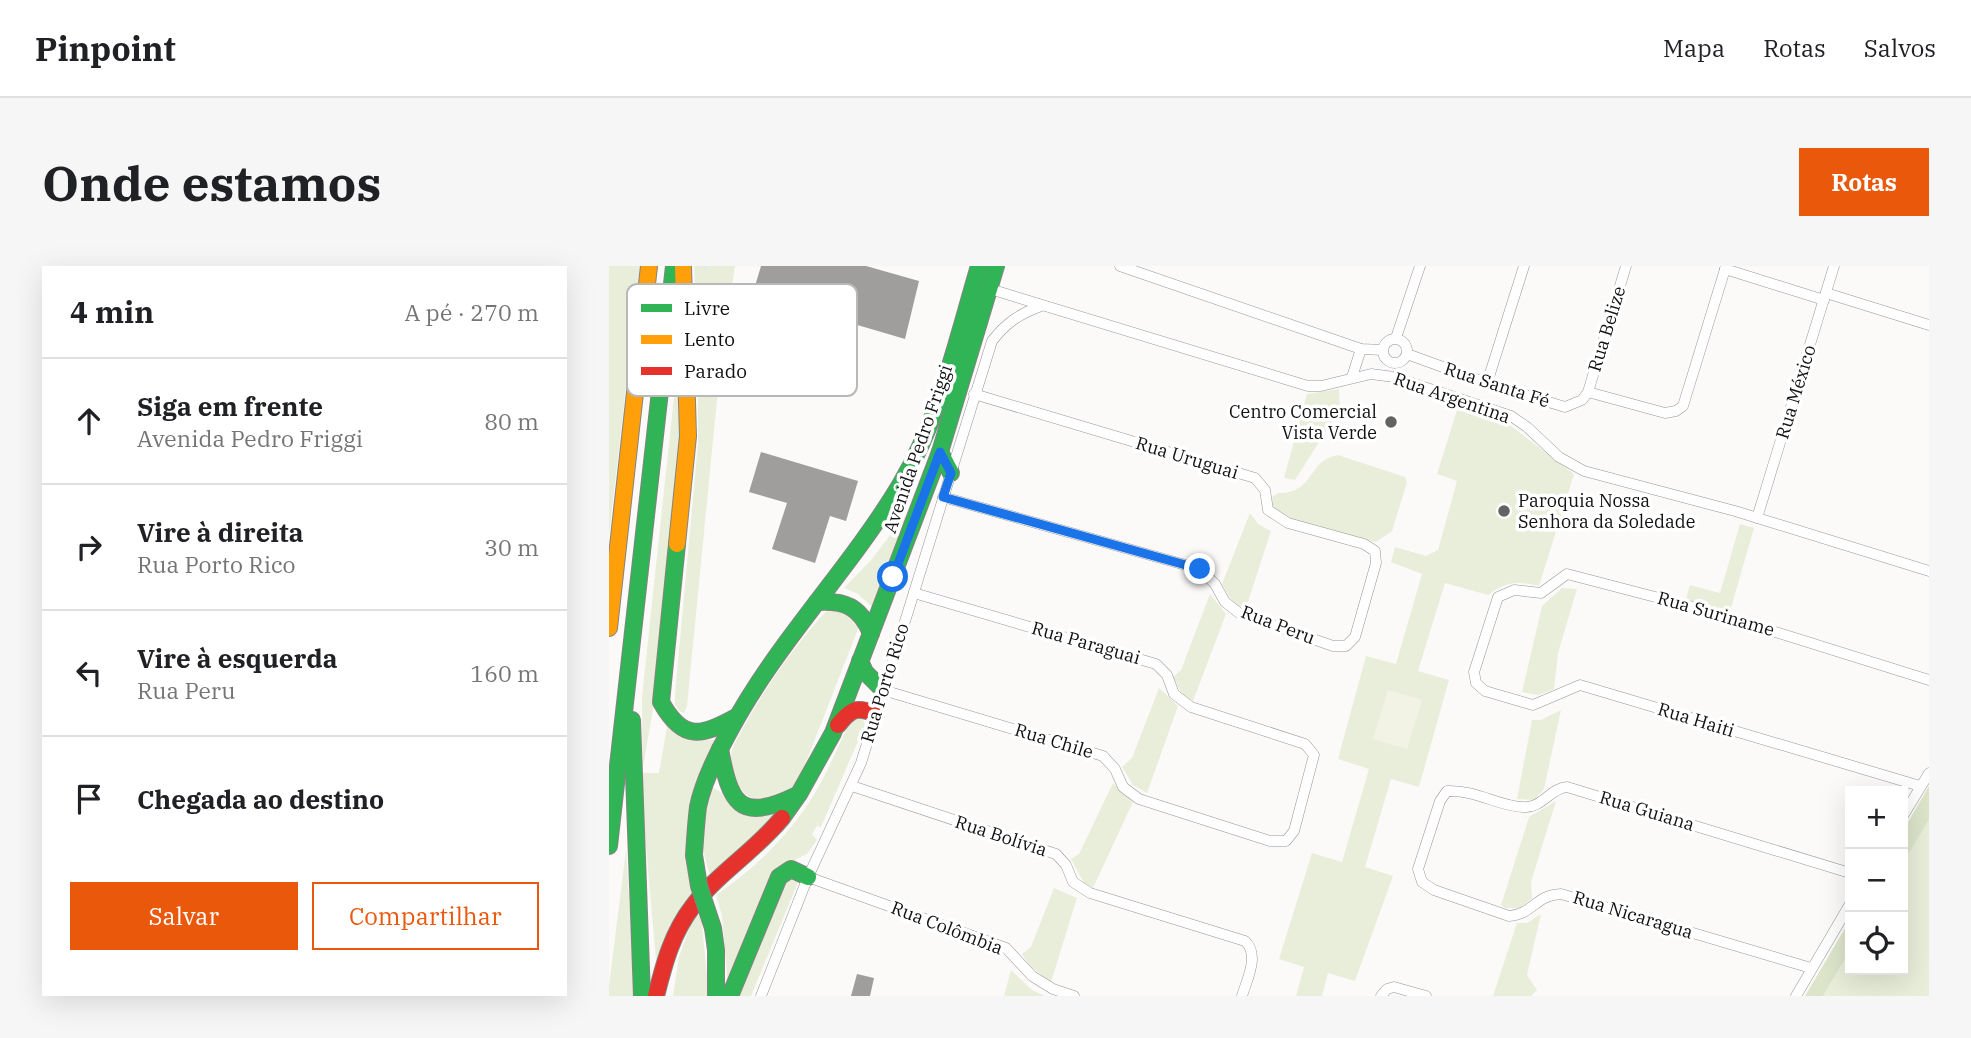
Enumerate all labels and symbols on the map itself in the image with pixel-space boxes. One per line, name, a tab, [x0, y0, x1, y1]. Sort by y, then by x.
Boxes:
street label: Rua Belize	[1583, 283, 1630, 375]
legend	[627, 284, 857, 396]
text: Livre	[684, 296, 730, 320]
text: Lento	[684, 327, 735, 351]
street label: Rua México	[1770, 342, 1821, 442]
street label: Rua Santa Fé	[1441, 357, 1553, 412]
text: Parado	[684, 359, 747, 383]
street label: Avenida Pedro Friggi	[878, 361, 957, 536]
street label: Rua Argentina	[1391, 367, 1514, 428]
place label: Centro Comercial Vista Verde	[1229, 400, 1377, 444]
marker: Centro Comercial Vista Verde	[1383, 414, 1399, 430]
street label: Rua Uruguai	[1133, 431, 1242, 484]
place label: Paroquia Nossa Senhora da Soledade	[1518, 489, 1695, 533]
marker: Paroquia Nossa Senhora da Soledade	[1496, 503, 1512, 519]
route end	[1184, 553, 1215, 584]
route start	[877, 561, 908, 592]
street label: Rua Suriname	[1655, 586, 1777, 641]
street label: Rua Peru	[1238, 600, 1318, 649]
street label: Rua Paraguai	[1029, 616, 1144, 669]
street label: Rua Porto Rico	[855, 620, 914, 746]
street label: Rua Haiti	[1655, 697, 1738, 742]
street label: Rua Chile	[1012, 718, 1096, 763]
street label: Rua Guiana	[1597, 785, 1698, 836]
street label: Rua Bolívia	[952, 810, 1050, 861]
street label: Rua Nicaragua	[1570, 885, 1696, 944]
street label: Rua Colômbia	[888, 896, 1006, 959]

